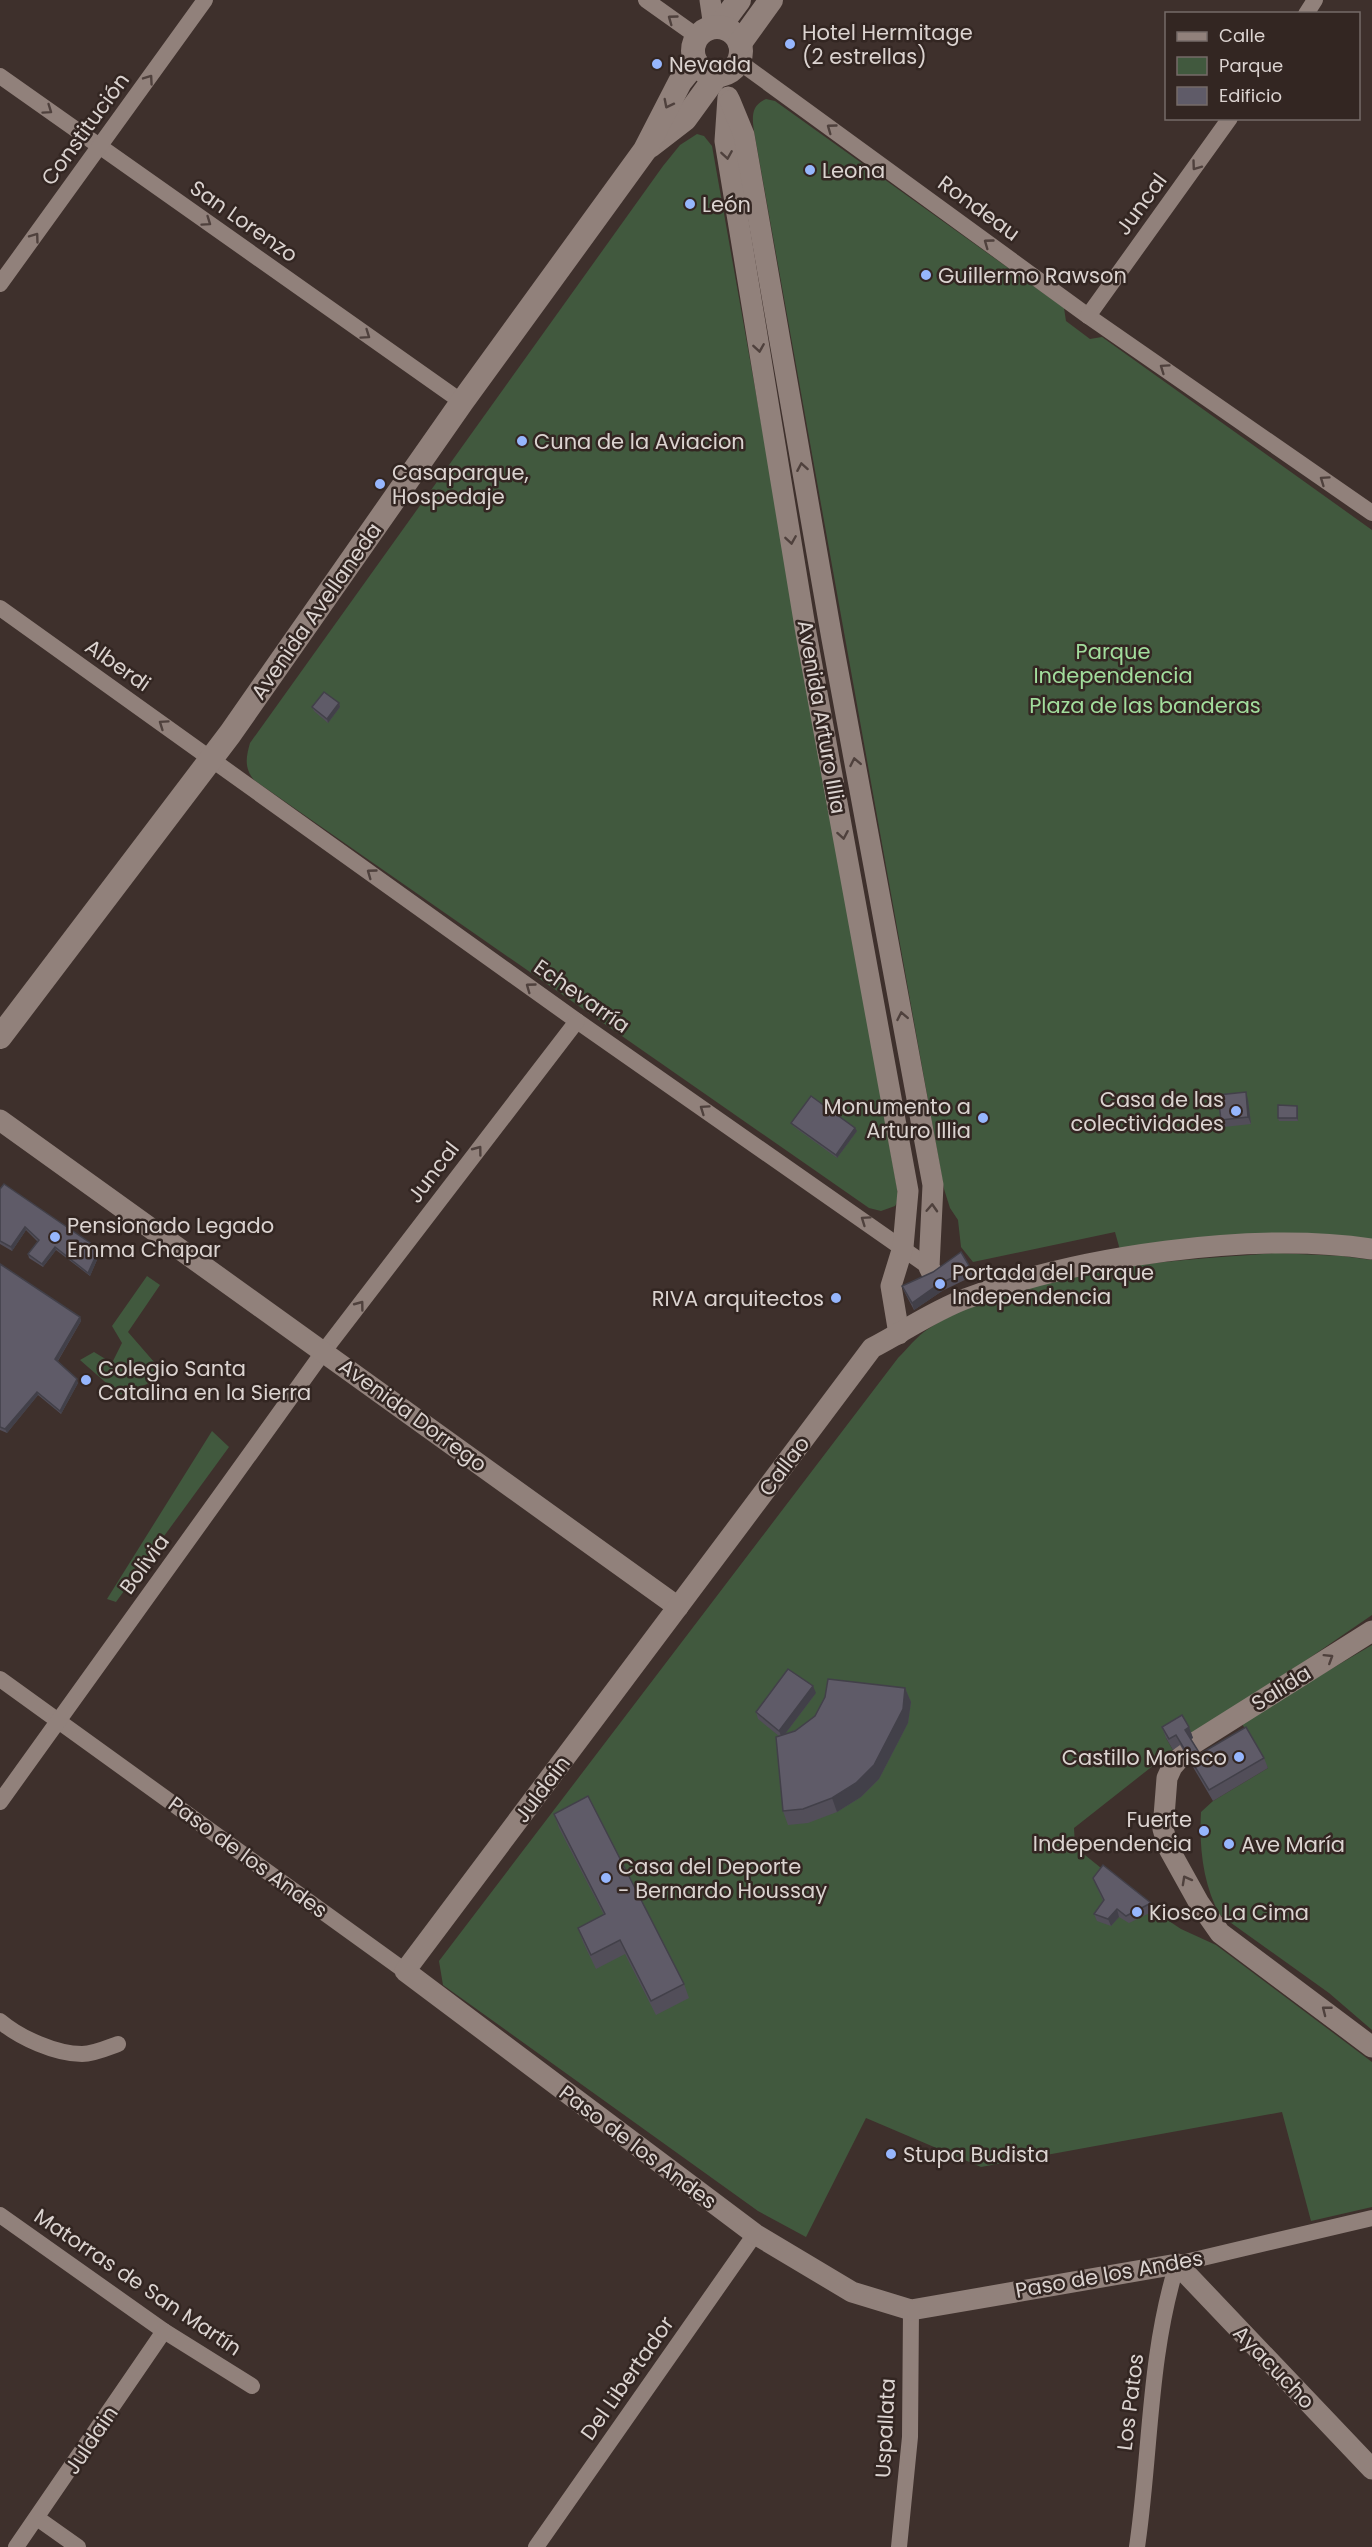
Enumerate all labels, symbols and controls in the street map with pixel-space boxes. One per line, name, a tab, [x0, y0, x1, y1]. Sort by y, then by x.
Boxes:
legend	[1165, 12, 1360, 120]
one-way arrow	[667, 15, 678, 26]
place label: Hotel Hermitage (2 estrellas)	[802, 18, 973, 71]
text: Calle	[1219, 23, 1265, 48]
marker: Hotel Hermitage (2 estrellas)	[783, 37, 797, 51]
place label: Nevada	[669, 50, 751, 79]
text: Parque	[1219, 53, 1283, 78]
marker: Nevada	[650, 57, 664, 71]
street label: Constitución	[34, 67, 136, 191]
one-way arrow	[142, 74, 153, 85]
text: Edificio	[1219, 83, 1282, 108]
one-way arrow	[664, 98, 676, 109]
one-way arrow	[41, 103, 52, 114]
one-way arrow	[826, 124, 837, 135]
one-way arrow	[720, 150, 733, 160]
place label: Leona	[822, 156, 885, 185]
one-way arrow	[1192, 159, 1203, 170]
marker: Leona	[803, 163, 817, 177]
street label: Juncal	[1109, 167, 1173, 241]
street label: Rondeau	[932, 168, 1026, 248]
street label: San Lorenzo	[184, 173, 304, 269]
place label: León	[702, 190, 751, 219]
marker: León	[683, 197, 697, 211]
one-way arrow	[200, 215, 211, 226]
one-way arrow	[27, 233, 38, 244]
one-way arrow	[984, 239, 995, 250]
place label: Guillermo Rawson	[938, 261, 1127, 290]
marker: Guillermo Rawson	[919, 268, 933, 282]
one-way arrow	[360, 328, 371, 339]
one-way arrow	[752, 343, 764, 352]
one-way arrow	[1160, 364, 1171, 375]
place label: Cuna de la Aviacion	[534, 427, 745, 456]
marker: Cuna de la Aviacion	[515, 434, 529, 448]
place label: Casaparque, Hospedaje	[392, 458, 529, 511]
one-way arrow	[796, 463, 809, 473]
one-way arrow	[1320, 476, 1331, 487]
marker: Casaparque, Hospedaje	[373, 477, 387, 491]
street label: Avenida Avellaneda	[244, 517, 388, 705]
one-way arrow	[784, 535, 796, 545]
street label: Avenida Arturo Illia	[791, 618, 853, 816]
street label: Alberdi	[79, 632, 157, 698]
park label: Parque Independencia	[1033, 637, 1193, 690]
park label: Plaza de las banderas	[1029, 691, 1261, 720]
one-way arrow	[159, 721, 170, 732]
one-way arrow	[849, 758, 862, 768]
one-way arrow	[836, 830, 849, 840]
one-way arrow	[367, 870, 378, 881]
street label: Echevarría	[528, 952, 636, 1040]
one-way arrow	[525, 983, 536, 994]
one-way arrow	[896, 1011, 909, 1021]
place label: Casa de las colectividades	[1071, 1085, 1224, 1138]
place label: Monumento a Arturo Illia	[824, 1092, 971, 1145]
marker: Casa de las colectividades	[1229, 1104, 1243, 1118]
one-way arrow	[700, 1105, 711, 1116]
marker: Monumento a Arturo Illia	[976, 1111, 990, 1125]
street label: Juncal	[400, 1135, 466, 1209]
one-way arrow	[471, 1145, 482, 1156]
one-way arrow	[925, 1204, 938, 1213]
place label: Pensionado Legado Emma Chapar	[67, 1211, 274, 1264]
one-way arrow	[860, 1216, 871, 1227]
marker: Pensionado Legado Emma Chapar	[48, 1230, 62, 1244]
place label: Portada del Parque Independencia	[952, 1258, 1154, 1311]
marker: Portada del Parque Independencia	[933, 1277, 947, 1291]
place label: RIVA arquitectos	[652, 1284, 824, 1313]
marker: RIVA arquitectos	[829, 1291, 843, 1305]
one-way arrow	[352, 1300, 363, 1311]
street label: Avenida Dorrego	[333, 1351, 493, 1479]
place label: Colegio Santa Catalina en la Sierra	[98, 1354, 311, 1407]
marker: Colegio Santa Catalina en la Sierra	[79, 1373, 93, 1387]
street label: Callao	[752, 1430, 816, 1502]
street label: Bolivia	[112, 1528, 176, 1600]
one-way arrow	[1322, 1654, 1333, 1665]
street label: Salida	[1246, 1658, 1316, 1718]
place label: Castillo Morisco	[1062, 1743, 1227, 1772]
street label: Juldain	[507, 1750, 577, 1828]
marker: Castillo Morisco	[1232, 1750, 1246, 1764]
street label: Paso de los Andes	[163, 1789, 333, 1925]
place label: Fuerte Independencia	[1033, 1805, 1192, 1858]
marker: Fuerte Independencia	[1197, 1824, 1211, 1838]
place label: Ave María	[1241, 1830, 1345, 1859]
marker: Ave María	[1222, 1837, 1236, 1851]
place label: Casa del Deporte - Bernardo Houssay	[618, 1852, 827, 1905]
marker: Casa del Deporte - Bernardo Houssay	[599, 1871, 613, 1885]
one-way arrow	[1182, 1875, 1193, 1886]
place label: Kiosco La Cima	[1149, 1898, 1309, 1927]
marker: Kiosco La Cima	[1130, 1905, 1144, 1919]
one-way arrow	[1322, 2007, 1333, 2018]
street label: Paso de los Andes	[553, 2078, 723, 2216]
place label: Stupa Budista	[903, 2140, 1049, 2169]
marker: Stupa Budista	[884, 2147, 898, 2161]
street label: Matorras de San Martín	[29, 2202, 247, 2362]
street label: Paso de los Andes	[1013, 2243, 1205, 2305]
street label: Del Libertador	[573, 2310, 681, 2446]
street label: Ayacucho	[1227, 2319, 1321, 2415]
street label: Los Patos	[1110, 2352, 1150, 2452]
street label: Uspallata	[868, 2377, 902, 2479]
street label: Juldain	[58, 2400, 124, 2480]

